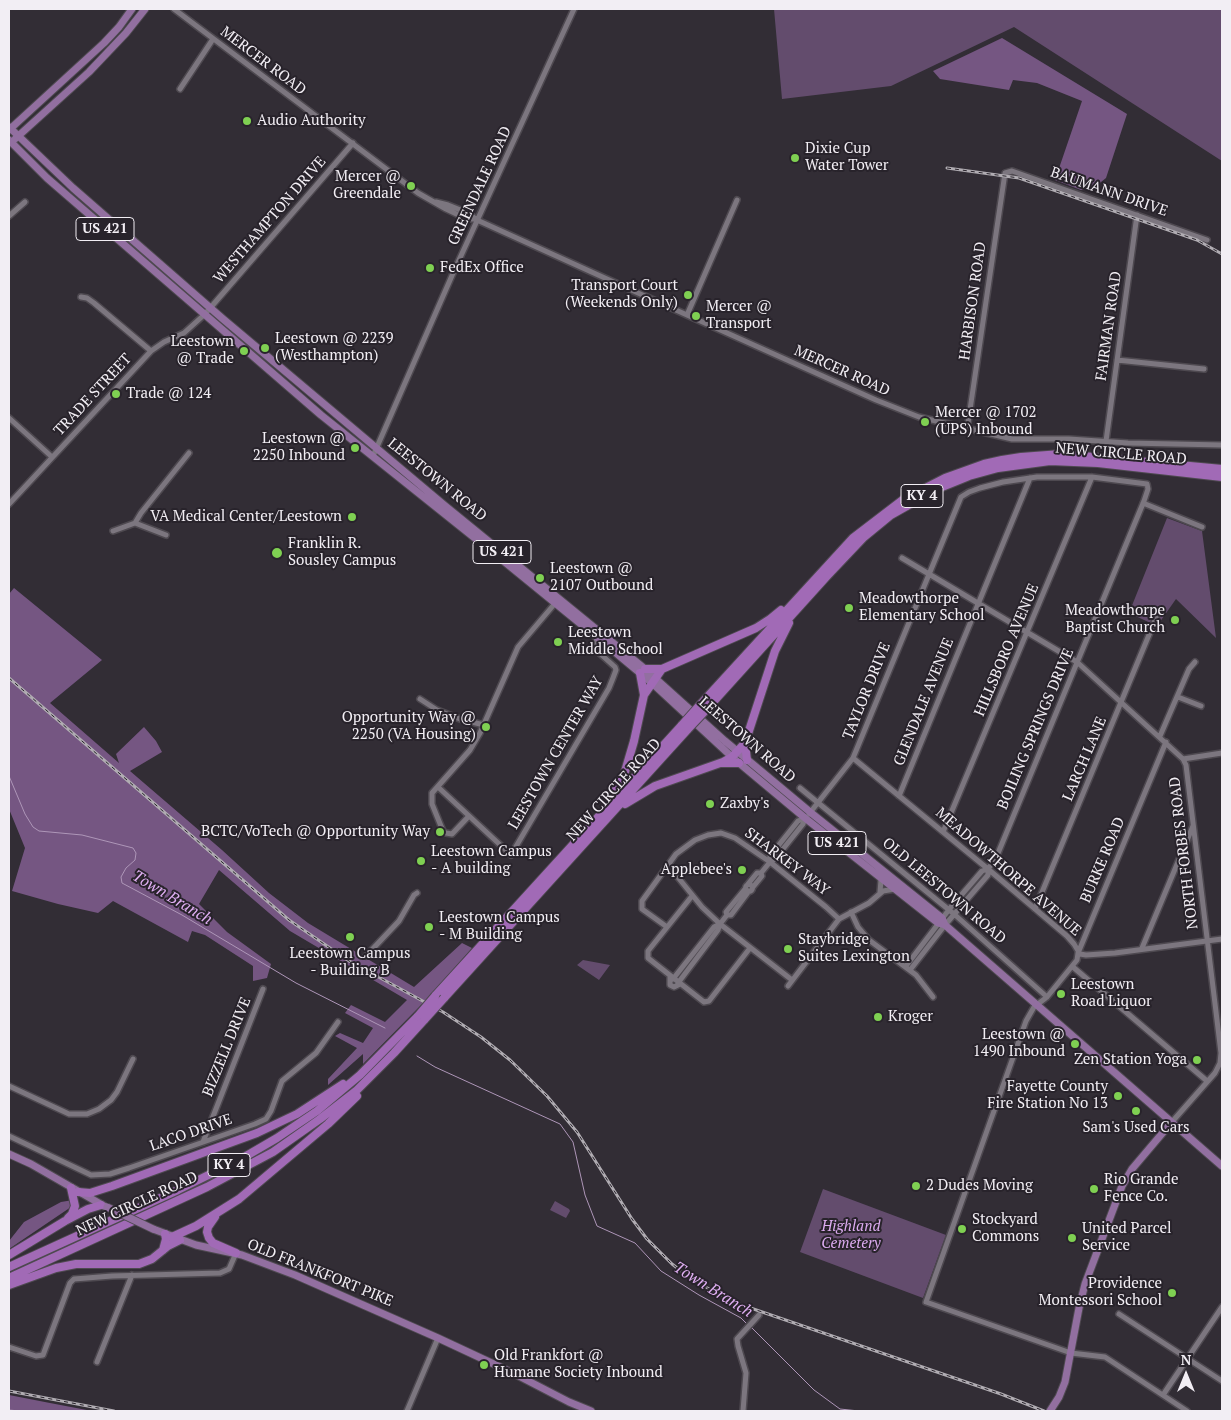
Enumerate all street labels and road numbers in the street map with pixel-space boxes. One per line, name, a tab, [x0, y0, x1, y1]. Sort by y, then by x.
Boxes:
street label: MERCER ROAD	[217, 23, 309, 99]
street label: GREENDALE ROAD	[445, 124, 515, 248]
street label: WESTHAMPTON DRIVE	[210, 153, 330, 287]
street label: BAUMANN DRIVE	[1048, 163, 1170, 221]
road number: US 421	[76, 218, 134, 240]
street label: HARBISON ROAD	[956, 241, 990, 361]
street label: FAIRMAN ROAD	[1092, 270, 1126, 382]
street label: MERCER ROAD	[791, 342, 893, 400]
street label: TRADE STREET	[50, 350, 136, 440]
street label: LEESTOWN ROAD	[384, 435, 490, 525]
street label: NEW CIRCLE ROAD	[1055, 439, 1187, 469]
road number: KY 4	[901, 484, 943, 508]
road number: US 421	[473, 540, 531, 564]
street label: HILLSBORO AVENUE	[971, 581, 1043, 719]
street label: GLENDALE AVENUE	[890, 635, 958, 769]
street label: TAYLOR DRIVE	[839, 640, 895, 742]
street label: BOILING SPRINGS DRIVE	[994, 646, 1078, 812]
street label: LEESTOWN CENTER WAY	[505, 673, 607, 833]
street label: LEESTOWN ROAD	[695, 693, 799, 787]
street label: LARCH LANE	[1059, 714, 1111, 804]
street label: NEW CIRCLE ROAD	[563, 735, 665, 845]
street label: NORTH FORBES ROAD	[1166, 776, 1202, 930]
street label: MEADOWTHORPE AVENUE	[932, 804, 1084, 940]
street label: BURKE ROAD	[1077, 815, 1129, 905]
street label: SHARKEY WAY	[741, 824, 833, 900]
road number: US 421	[808, 831, 866, 854]
street label: OLD LEESTOWN ROAD	[879, 834, 1009, 948]
street label: BIZZELL DRIVE	[199, 995, 255, 1099]
street label: LACO DRIVE	[147, 1110, 235, 1156]
road number: KY 4	[208, 1154, 250, 1176]
street label: NEW CIRCLE ROAD	[73, 1168, 201, 1240]
street label: OLD FRANKFORT PIKE	[244, 1235, 396, 1311]

